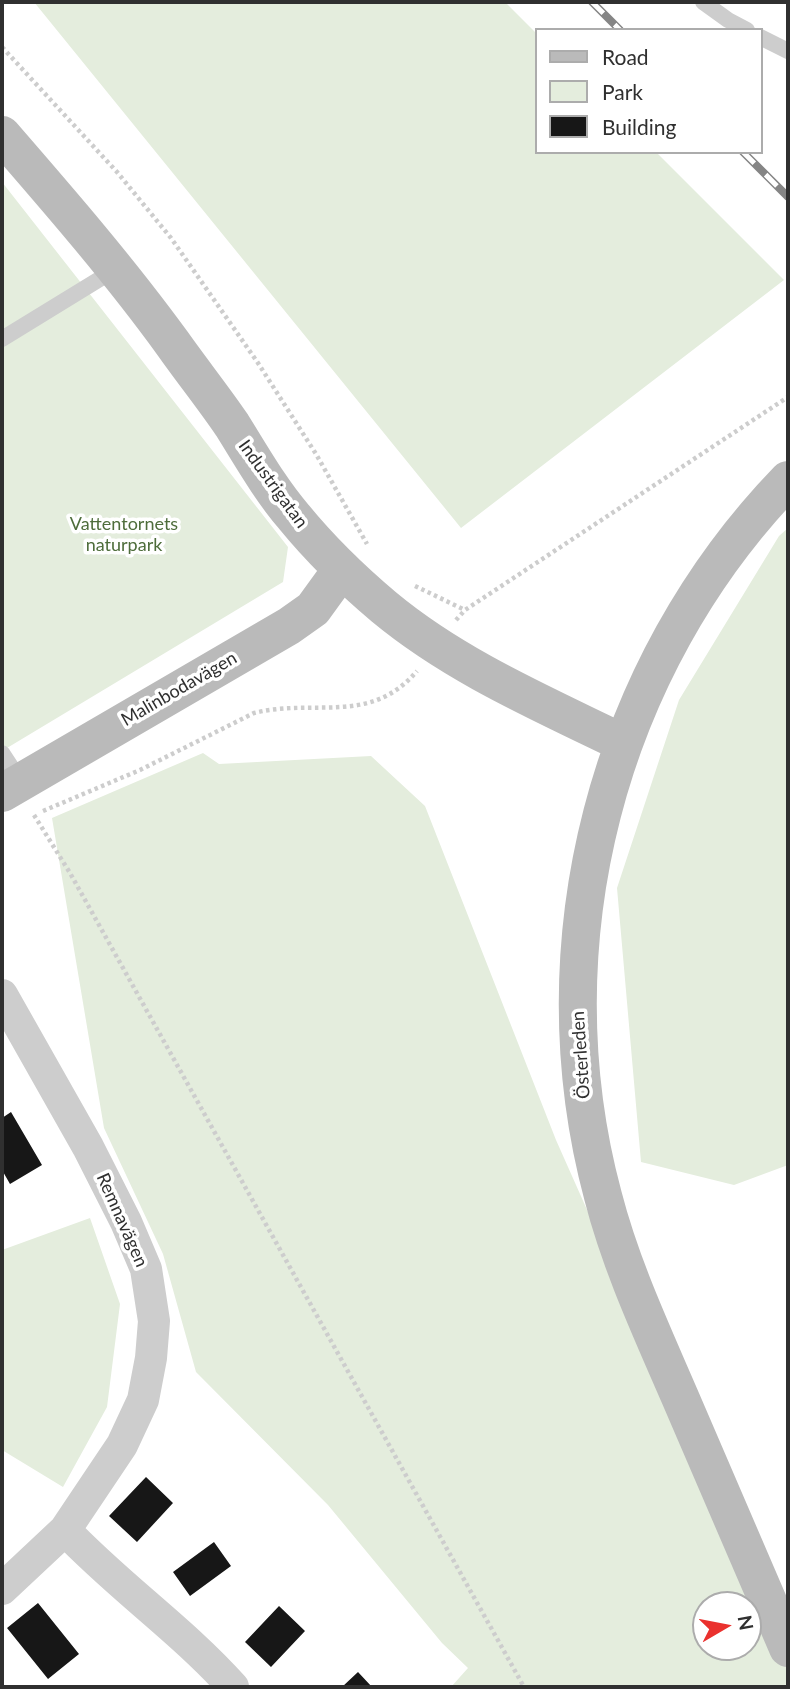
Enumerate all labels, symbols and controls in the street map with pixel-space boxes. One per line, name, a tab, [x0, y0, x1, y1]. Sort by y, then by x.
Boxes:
legend	[534, 28, 762, 154]
text: Road	[602, 44, 649, 69]
text: Park	[602, 79, 643, 104]
text: Building	[602, 114, 677, 139]
street label: Industrigatan	[234, 436, 312, 532]
park label: Vattentornets naturpark	[70, 513, 178, 556]
street label: Malinbodavägen	[117, 647, 241, 731]
street label: Österleden	[567, 1010, 595, 1100]
street label: Remnavägen	[92, 1170, 152, 1270]
north arrow	[692, 1591, 762, 1661]
text: N	[734, 1613, 759, 1632]

